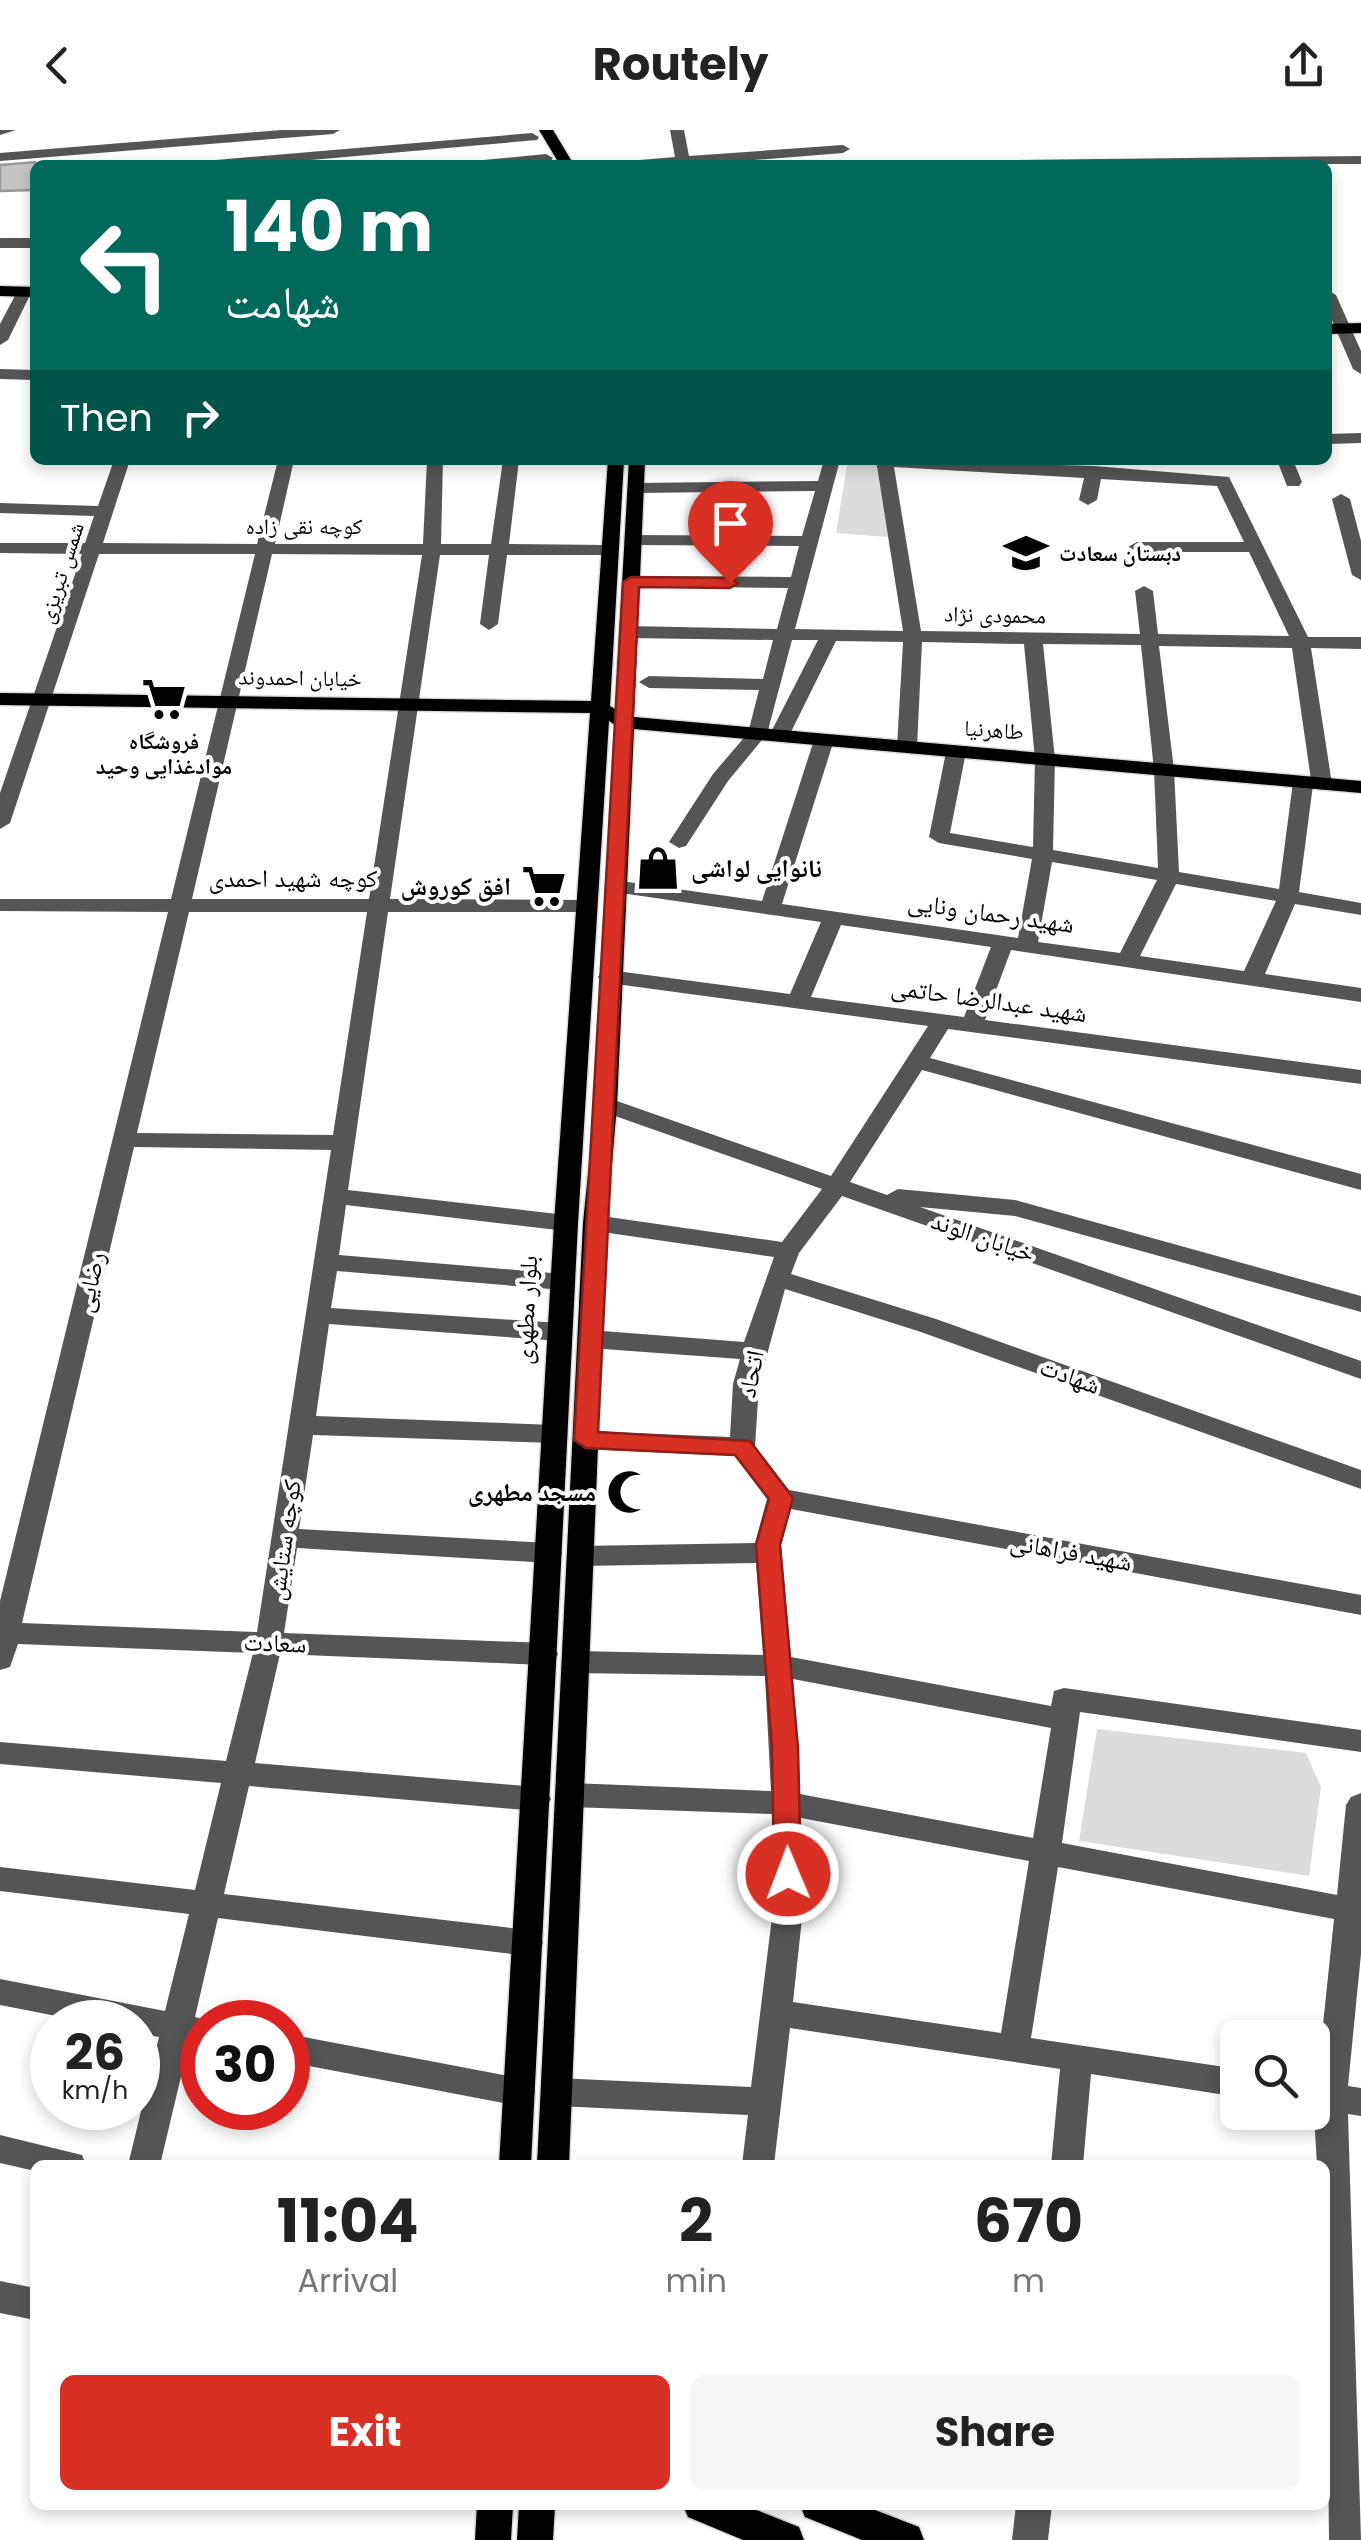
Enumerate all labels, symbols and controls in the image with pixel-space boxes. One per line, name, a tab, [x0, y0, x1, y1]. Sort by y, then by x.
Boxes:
text: Routely	[592, 33, 769, 96]
icon: back	[30, 38, 85, 93]
icon: share	[1276, 38, 1331, 93]
text: 140 m	[225, 177, 433, 276]
icon: left	[60, 200, 190, 330]
text: شهامت	[225, 271, 340, 334]
icon: right	[173, 390, 228, 445]
text: Then	[60, 391, 153, 444]
pin	[688, 481, 773, 584]
icon: arrive	[703, 496, 758, 551]
street label: کوچه نقی زاده	[246, 511, 362, 542]
street label: شمس تبریزی	[30, 518, 92, 628]
school or university icon: دبستان سعادت	[1002, 529, 1050, 577]
place label: دبستان سعادت	[1059, 538, 1181, 569]
street label: محمودی نژاد	[944, 599, 1046, 631]
street label: خیابان احمدوند	[238, 661, 362, 695]
supermarket icon: فروشگاه موادغذایی وحید	[140, 675, 188, 723]
street label: طاهرنیا	[963, 712, 1025, 748]
place label: فروشگاه موادغذایی وحید	[96, 726, 232, 782]
shop icon: نانوایی لواشی	[634, 844, 682, 892]
place label: نانوایی لواشی	[691, 851, 822, 886]
street label: کوچه شهید احمدی	[209, 861, 377, 896]
supermarket icon: افق کوروش	[520, 862, 568, 910]
place label: افق کوروش	[400, 869, 511, 904]
street label: شهید رحمان ونایی	[906, 884, 1076, 942]
street label: شهید عبدالرضا حاتمی	[889, 969, 1089, 1031]
street label: خیابان الوند	[927, 1203, 1040, 1271]
street label: رضایی	[66, 1248, 114, 1316]
street label: بلوار مطهری	[506, 1255, 546, 1365]
street label: اتحاد	[729, 1347, 773, 1401]
street label: شهادت	[1035, 1349, 1105, 1403]
mosque icon: مسجد مطهری	[605, 1468, 653, 1516]
place label: مسجد مطهری	[468, 1475, 596, 1510]
street label: کوچه ستایش	[258, 1477, 310, 1603]
street label: شهید فراهانی	[1007, 1524, 1135, 1580]
street label: سعادت	[243, 1624, 307, 1662]
position arrow	[736, 1822, 840, 1926]
speed limit sign: 30	[180, 2000, 310, 2130]
text: 26	[65, 2017, 125, 2088]
map controls	[1220, 2020, 1330, 2130]
button: search	[1220, 2020, 1330, 2130]
text: km/h	[62, 2073, 128, 2108]
text: 11:04	[277, 2179, 419, 2263]
text: 2	[679, 2179, 713, 2263]
text: 670	[974, 2179, 1083, 2263]
text: Arrival	[297, 2258, 398, 2303]
text: min	[666, 2258, 727, 2303]
text: m	[1012, 2258, 1045, 2303]
button: Exit	[60, 2375, 670, 2490]
button: Share	[690, 2375, 1300, 2490]

